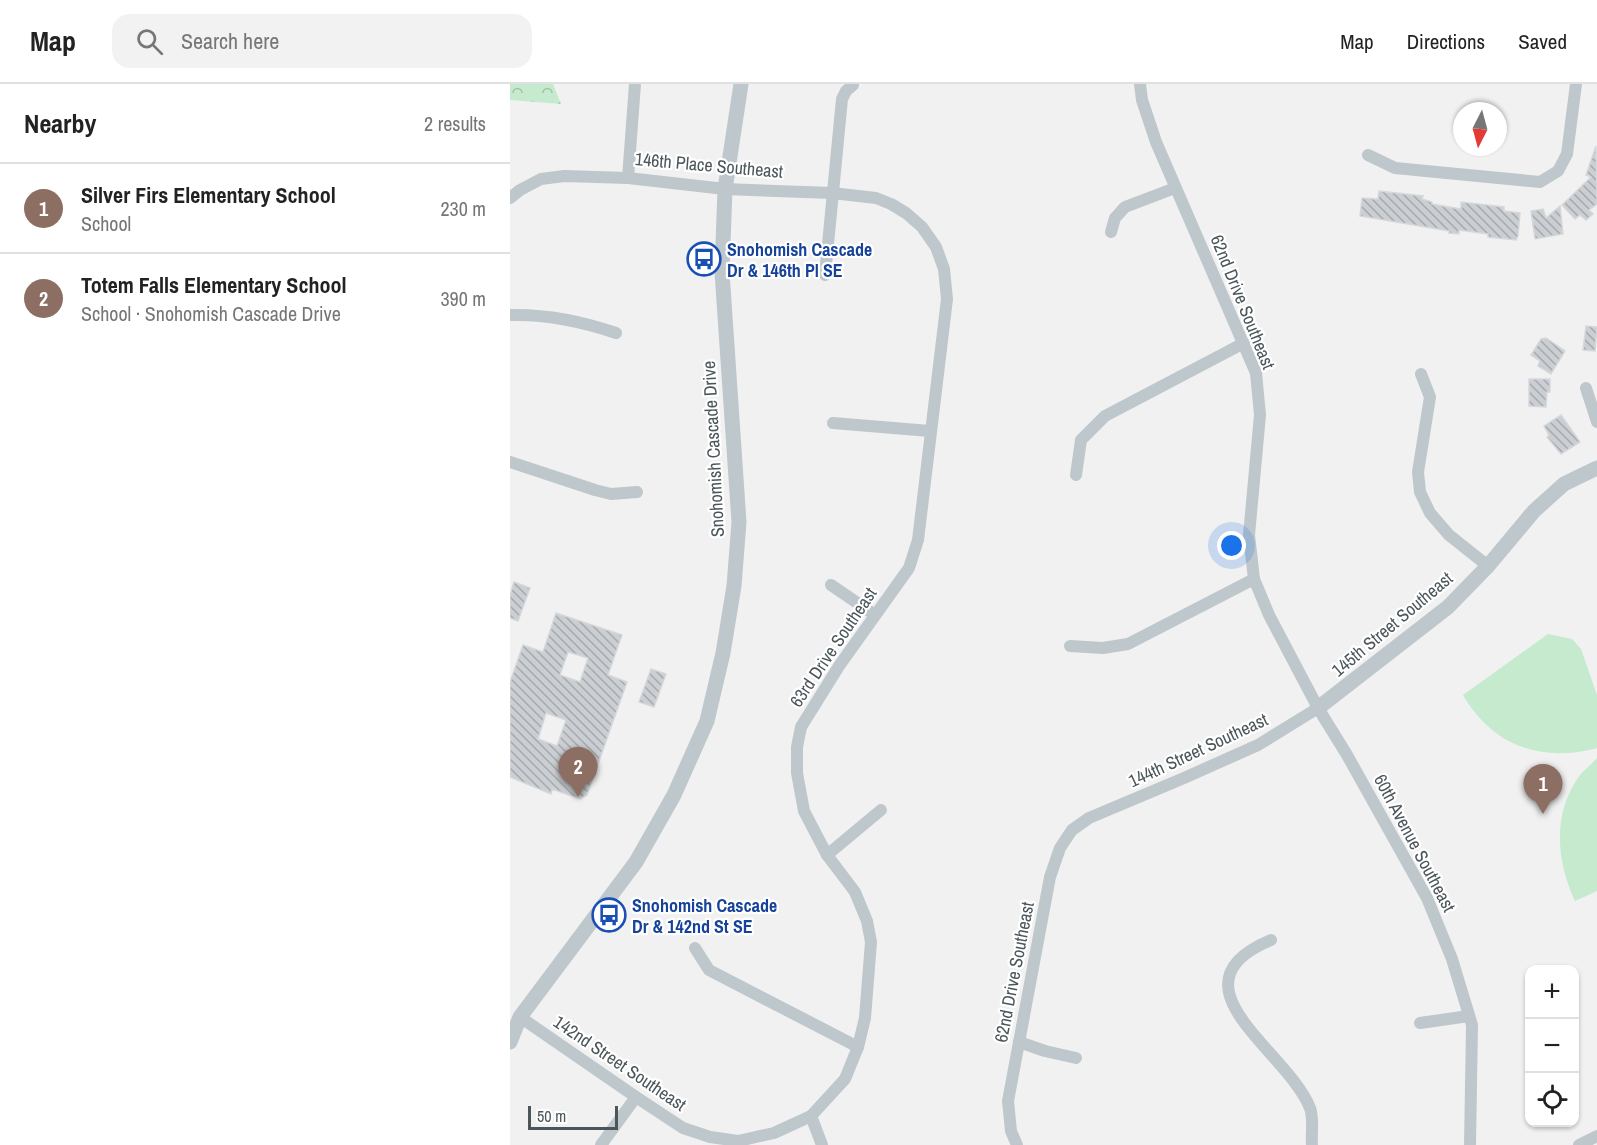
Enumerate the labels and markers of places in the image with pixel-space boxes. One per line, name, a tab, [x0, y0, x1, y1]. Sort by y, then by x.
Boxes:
place label: Snohomish Cascade Dr & 146th Pl SE	[727, 237, 872, 283]
bus stop icon: Snohomish Cascade Dr & 146th Pl SE	[686, 241, 722, 277]
pin: 2	[558, 748, 598, 797]
pin: 1	[1524, 764, 1562, 814]
place label: Snohomish Cascade Dr & 142nd St SE	[632, 893, 777, 939]
bus stop icon: Snohomish Cascade Dr & 142nd St SE	[591, 897, 627, 933]

